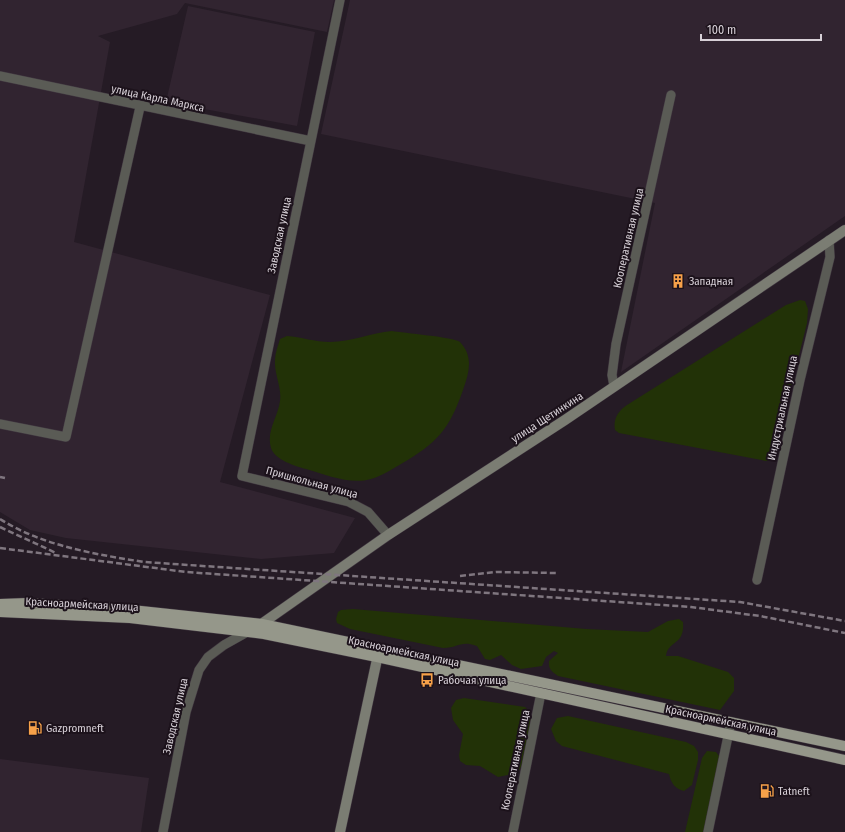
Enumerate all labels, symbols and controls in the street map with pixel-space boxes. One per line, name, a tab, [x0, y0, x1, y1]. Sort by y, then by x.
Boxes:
scale bar	[701, 16, 821, 42]
text: 100 m	[707, 23, 736, 37]
street label: улица Карла Маркса	[110, 82, 206, 115]
street label: Кооперативная улица	[611, 187, 646, 289]
street label: Заводская улица	[265, 196, 294, 275]
building icon: Западная	[670, 273, 686, 289]
place label: Западная	[689, 275, 733, 288]
street label: Индустриальная улица	[765, 354, 800, 462]
street label: улица Щетинкина	[509, 389, 586, 445]
street label: Пришкольная улица	[265, 464, 359, 501]
street label: Красноармейская улица	[25, 595, 139, 614]
street label: Красноармейская улица	[347, 633, 461, 670]
bus stop icon: Рабочая улица	[419, 672, 435, 688]
place label: Рабочая улица	[438, 674, 507, 687]
street label: Заводская улица	[160, 677, 191, 756]
street label: Красноармейская улица	[664, 702, 778, 739]
street label: Кооперативная улица	[499, 709, 532, 811]
fuel station icon: Gazpromneft	[27, 720, 43, 736]
place label: Gazpromneft	[46, 722, 104, 735]
fuel station icon: Tatneft	[759, 783, 775, 799]
place label: Tatneft	[778, 785, 810, 798]

